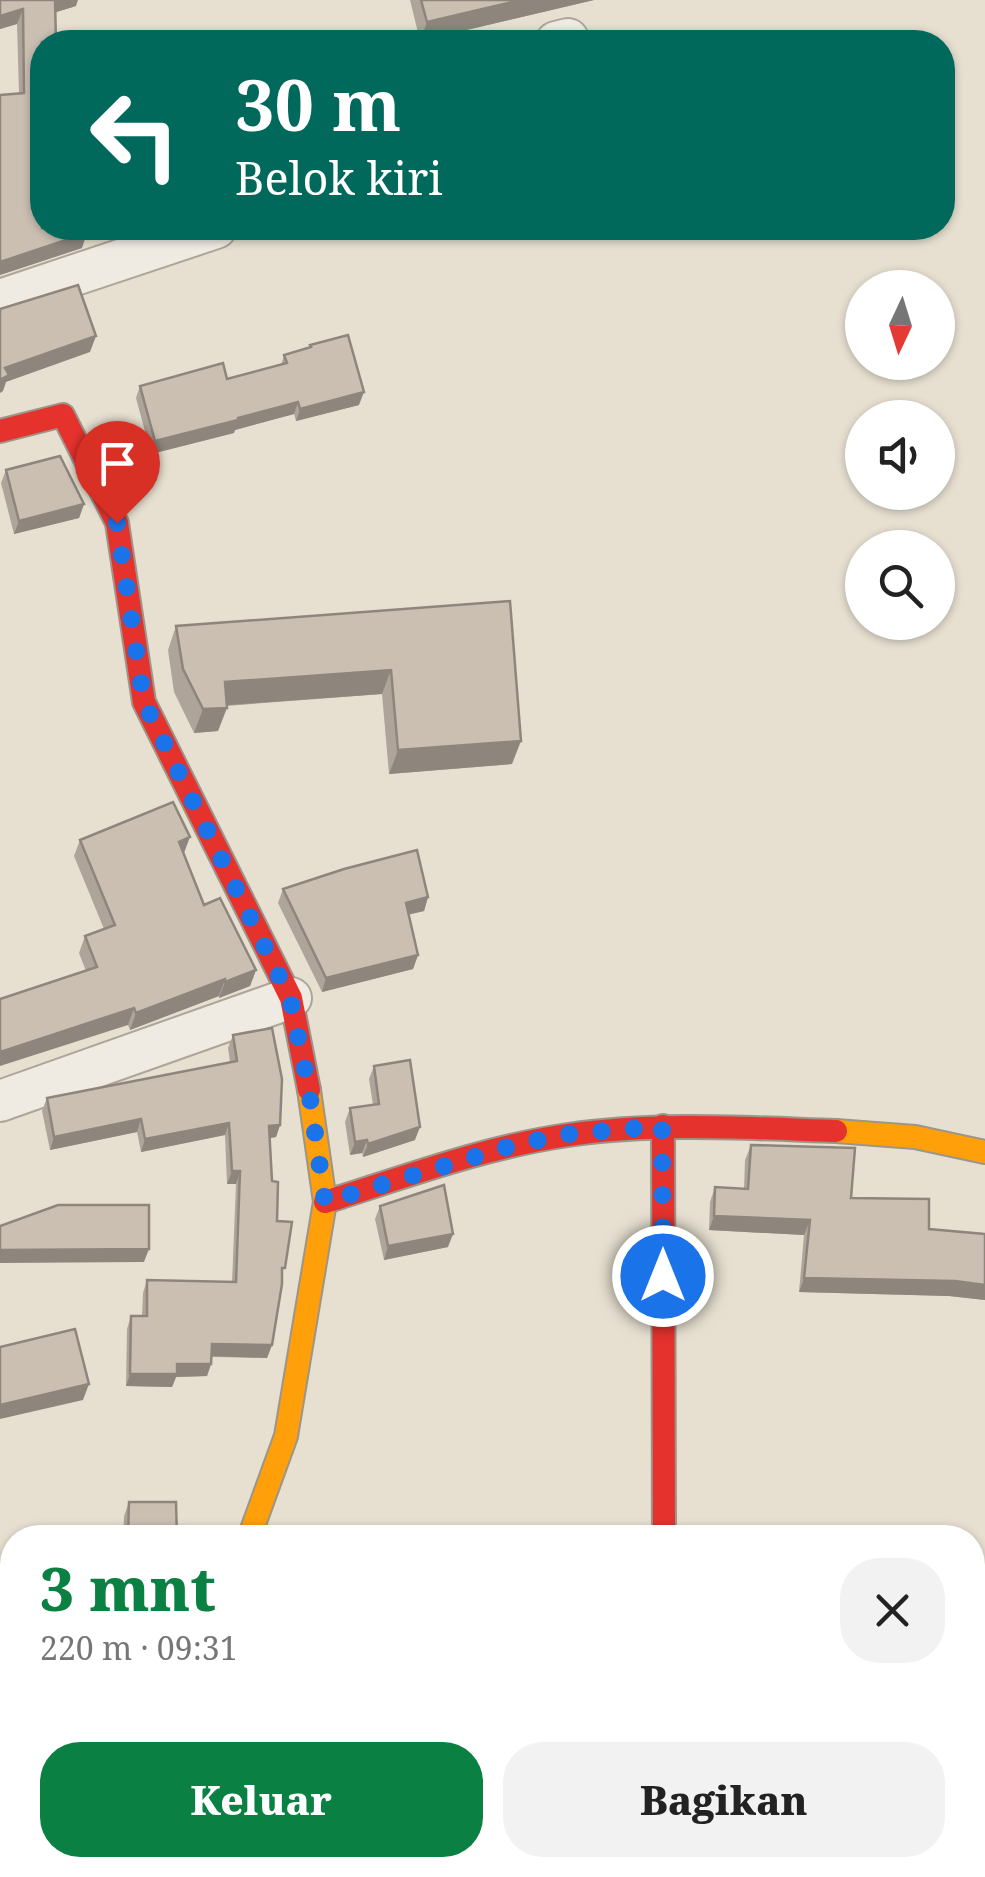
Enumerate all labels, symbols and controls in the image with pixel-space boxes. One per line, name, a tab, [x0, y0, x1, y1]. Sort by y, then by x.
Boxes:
text: 30 m	[235, 56, 401, 152]
icon: left	[70, 70, 200, 200]
text: Belok kiri	[235, 147, 443, 208]
north arrow	[845, 270, 955, 380]
map controls	[845, 270, 955, 640]
button: sound	[845, 400, 955, 510]
pin	[75, 421, 160, 524]
icon: arrive	[90, 436, 145, 491]
button: search	[845, 530, 955, 640]
position arrow	[611, 1224, 715, 1328]
text: 3 mnt	[40, 1547, 216, 1629]
button: close	[840, 1558, 945, 1663]
text: 220 m · 09:31	[40, 1626, 238, 1669]
button: Keluar	[40, 1742, 483, 1857]
button: Bagikan	[503, 1742, 945, 1857]

